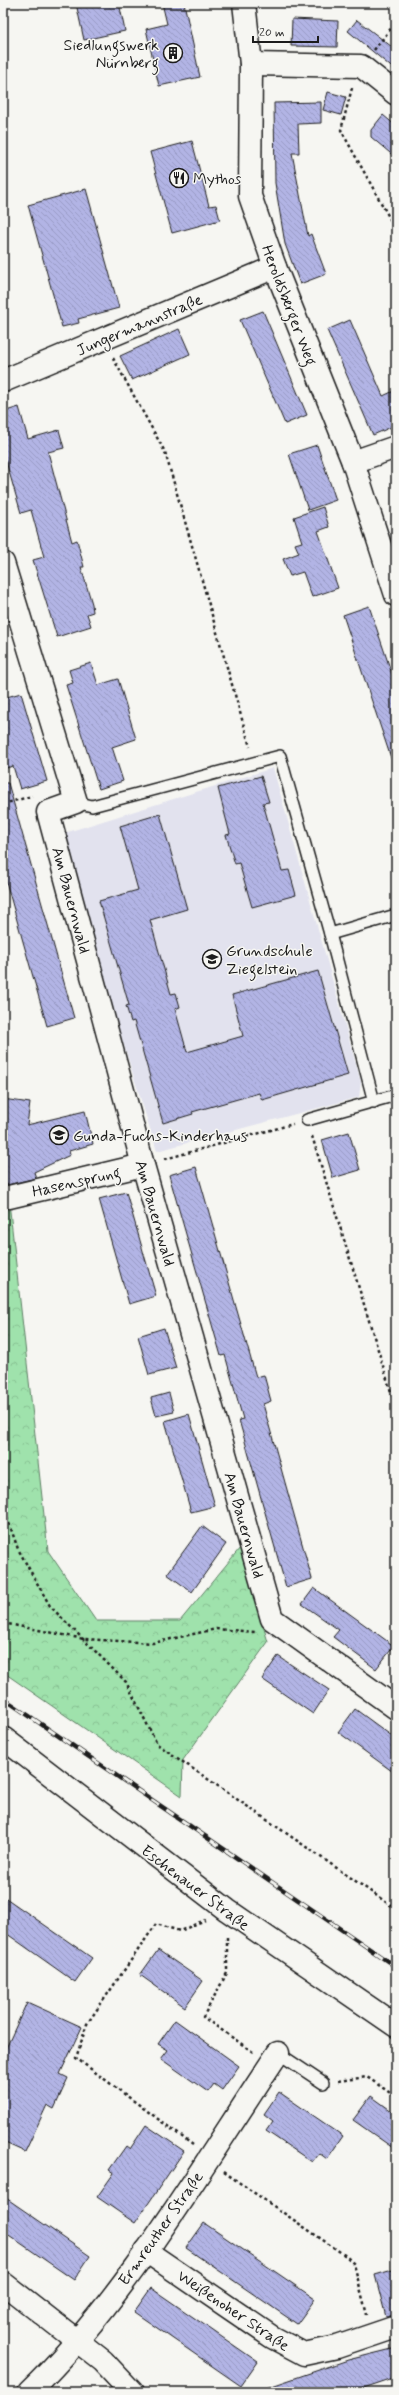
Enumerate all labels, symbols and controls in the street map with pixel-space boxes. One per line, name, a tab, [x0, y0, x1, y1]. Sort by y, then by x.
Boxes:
scale bar	[253, 18, 318, 44]
text: 20 m	[259, 25, 285, 41]
place label: Siedlungswerk Nürnberg	[64, 35, 159, 75]
building icon: Siedlungswerk Nürnberg	[162, 42, 184, 64]
restaurant icon: Mythos	[168, 167, 190, 189]
place label: Mythos	[193, 169, 241, 190]
street label: Heroldsberger Weg	[255, 242, 321, 369]
street label: Jungermannstraße	[73, 289, 206, 362]
street label: Am Bauernwald	[46, 845, 95, 956]
place label: Grundschule Ziegelstein	[226, 941, 313, 981]
school or university icon: Grundschule Ziegelstein	[201, 948, 223, 970]
school or university icon: Gunda-Fuchs-Kinderhaus	[48, 1124, 70, 1146]
place label: Gunda-Fuchs-Kinderhaus	[73, 1126, 247, 1147]
street label: Am Bauernwald	[129, 1158, 180, 1269]
street label: Hasensprung	[30, 1162, 123, 1204]
street label: Am Bauernwald	[218, 1470, 269, 1581]
street label: Eschenauer Straße	[137, 1840, 254, 1936]
street label: Ermreuther Straße	[114, 2168, 208, 2290]
street label: Weißenoher Straße	[173, 2266, 294, 2357]

